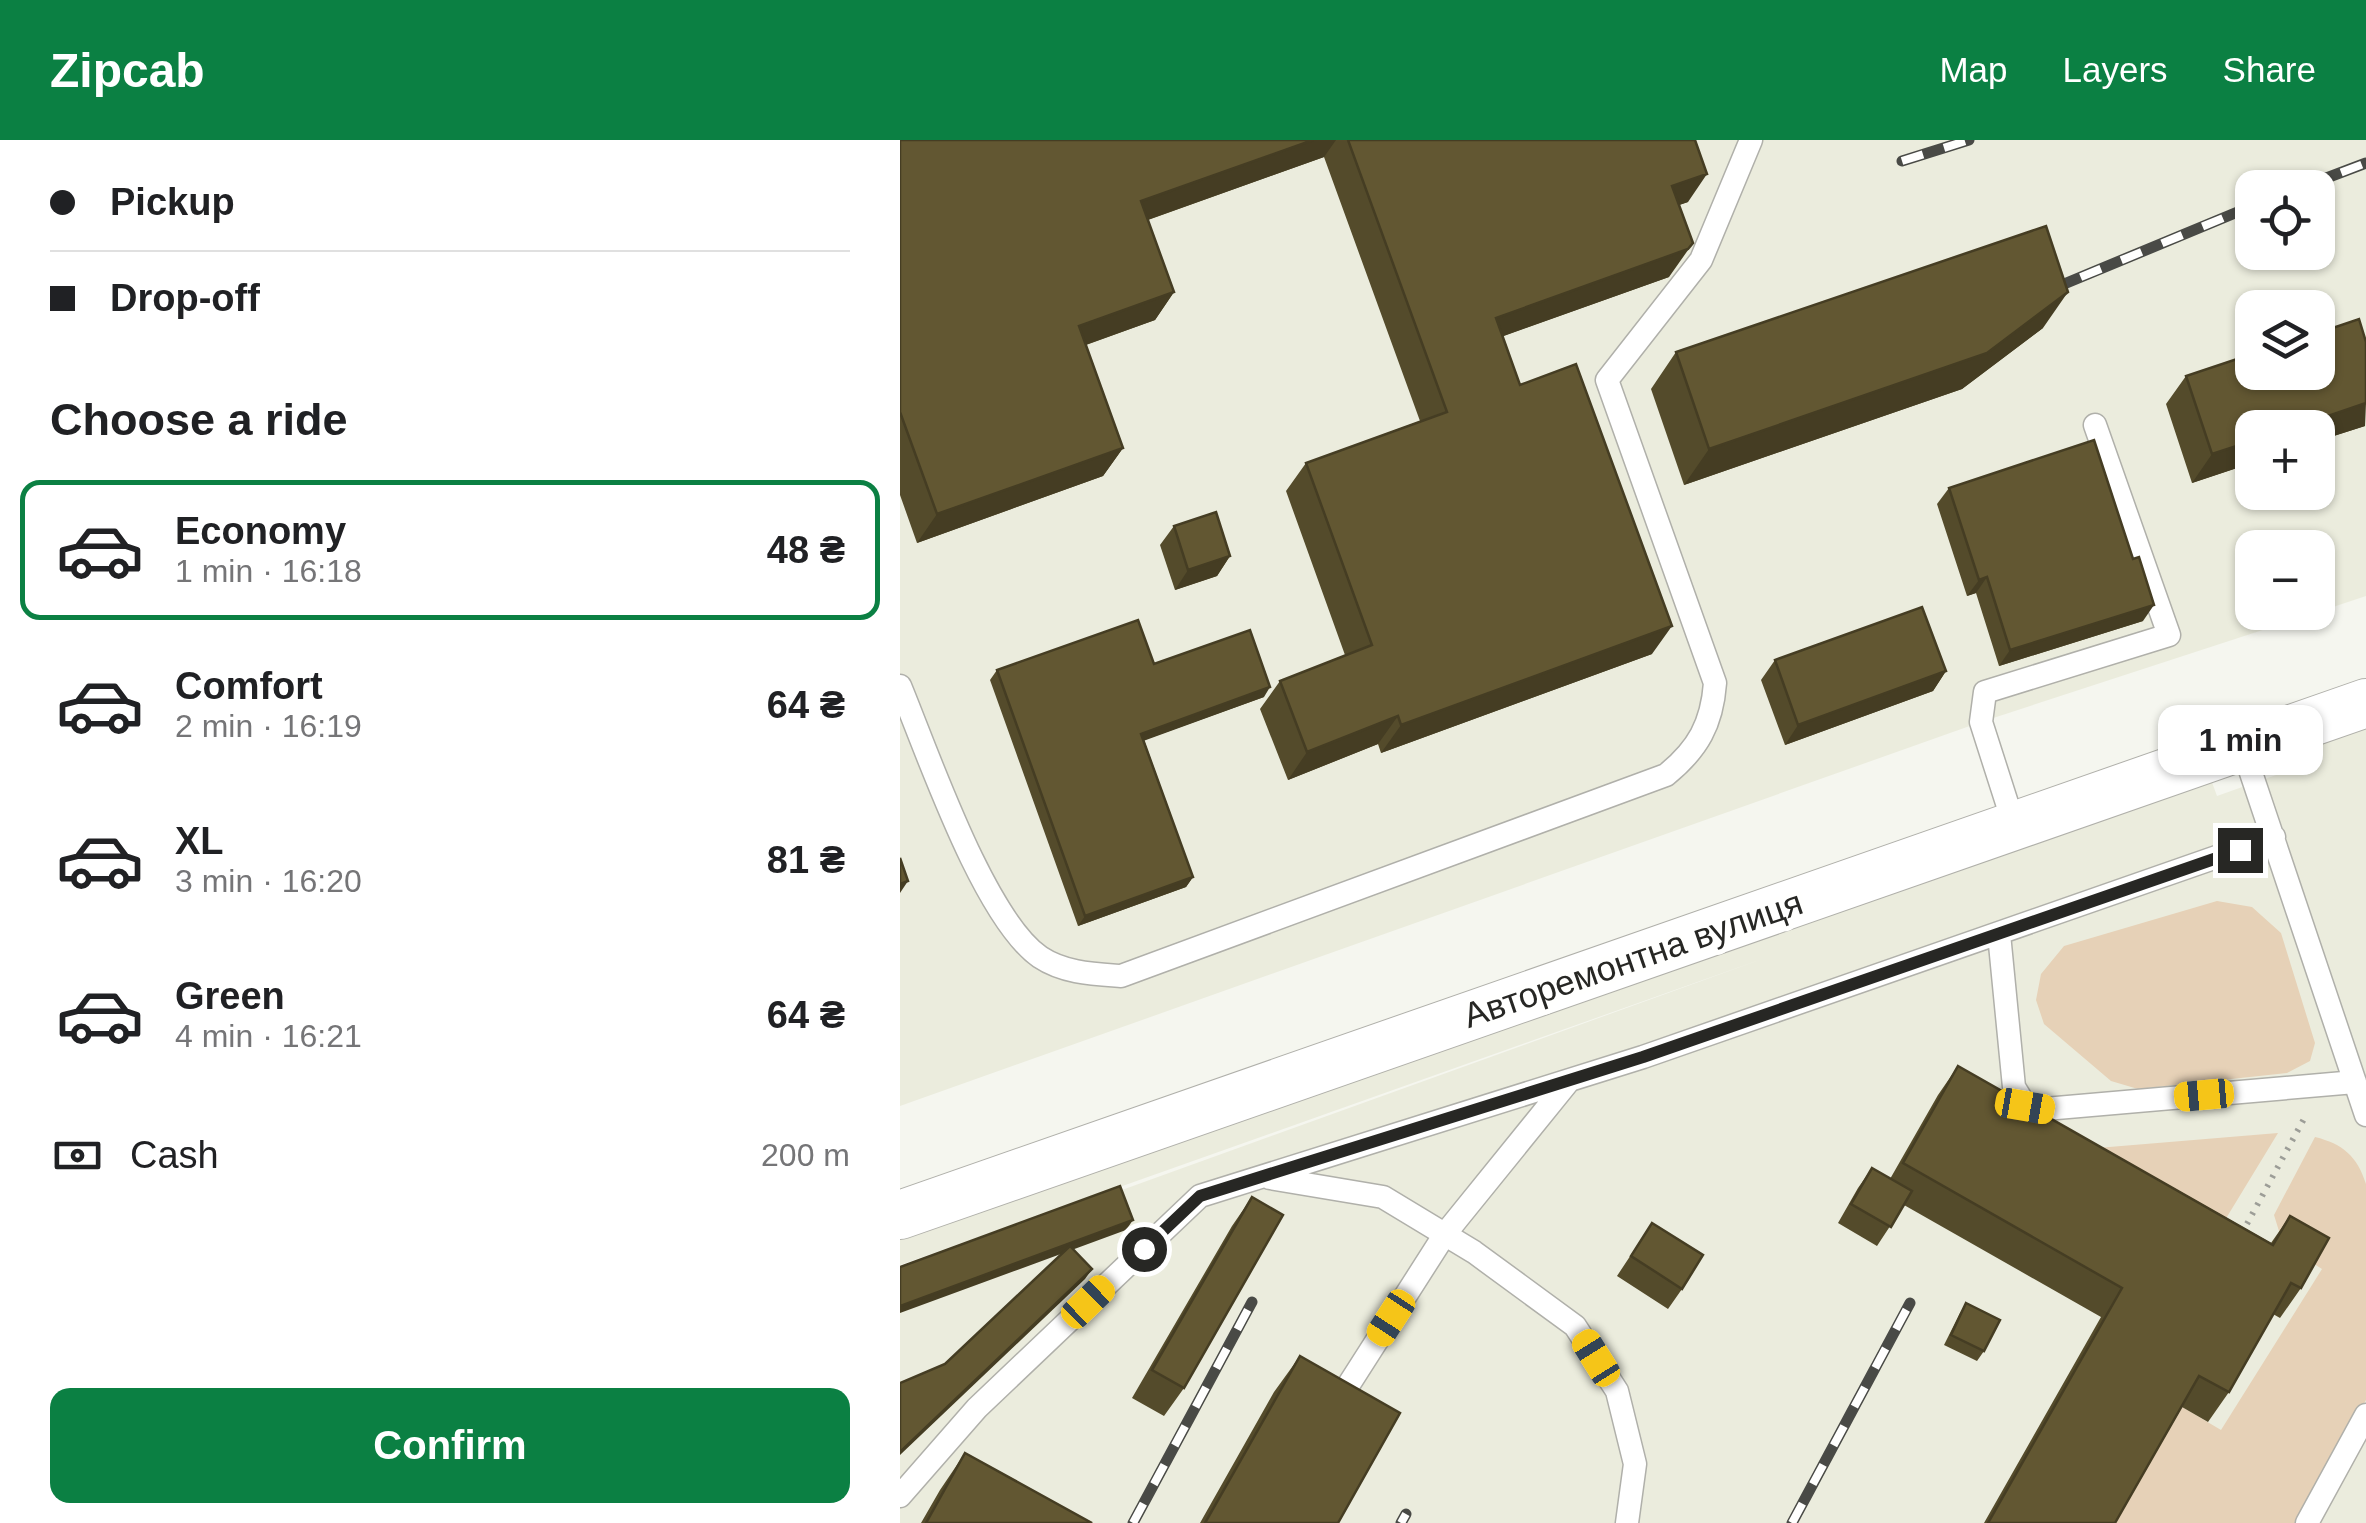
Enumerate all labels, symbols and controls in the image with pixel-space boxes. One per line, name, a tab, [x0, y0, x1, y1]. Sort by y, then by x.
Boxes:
text: Zipcab	[50, 44, 205, 97]
text: Map	[1939, 50, 2008, 89]
text: Layers	[2063, 50, 2168, 89]
text: Share	[2223, 50, 2316, 89]
map controls	[2235, 170, 2335, 630]
button: locate	[2235, 170, 2335, 270]
text: Pickup	[110, 181, 235, 223]
text: Drop-off	[110, 277, 260, 319]
button: layers	[2235, 290, 2335, 390]
text: Choose a ride	[50, 394, 348, 445]
button: +	[2235, 410, 2335, 510]
icon: car	[55, 505, 145, 595]
text: Economy	[175, 510, 346, 552]
text: 48 ₴	[767, 529, 845, 571]
button: −	[2235, 530, 2335, 630]
text: 1 min · 16:18	[175, 553, 362, 589]
icon: car	[55, 660, 145, 750]
text: Comfort	[175, 665, 323, 707]
text: 64 ₴	[767, 684, 845, 726]
callout: 1 min	[2158, 705, 2322, 775]
text: 2 min · 16:19	[175, 708, 362, 744]
text: 1 min	[2199, 722, 2282, 758]
icon: car	[55, 815, 145, 905]
text: XL	[175, 820, 224, 862]
route end	[2218, 828, 2263, 873]
text: 81 ₴	[767, 839, 845, 881]
text: 3 min · 16:20	[175, 863, 362, 899]
street label: Авторемонтна вулиця	[1458, 882, 1808, 1035]
icon: car	[55, 970, 145, 1060]
text: Green	[175, 975, 285, 1017]
text: 64 ₴	[767, 994, 845, 1036]
text: 4 min · 16:21	[175, 1018, 362, 1054]
car	[2173, 1077, 2235, 1113]
car	[1993, 1086, 2057, 1126]
icon: cash	[50, 1128, 105, 1183]
text: Cash	[130, 1134, 219, 1176]
text: 200 m	[761, 1137, 850, 1173]
route start	[1122, 1227, 1167, 1272]
car	[1056, 1270, 1120, 1334]
car	[1362, 1285, 1420, 1351]
car	[1567, 1325, 1625, 1391]
button: Confirm	[50, 1388, 850, 1503]

